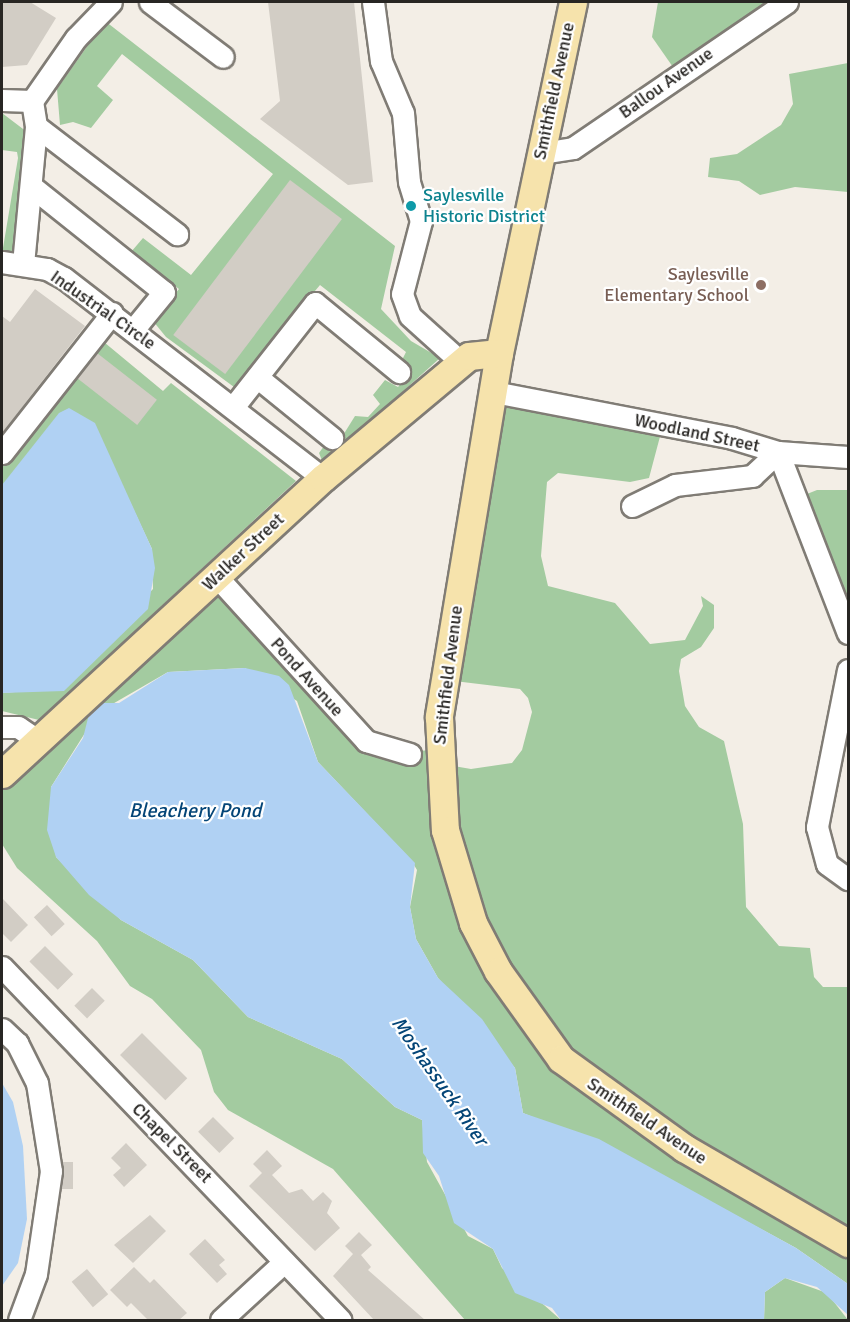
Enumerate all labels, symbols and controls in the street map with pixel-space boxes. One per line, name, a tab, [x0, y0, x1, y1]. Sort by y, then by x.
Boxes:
street label: Smithfield Avenue	[529, 20, 579, 162]
street label: Ballou Avenue	[615, 43, 717, 123]
place label: Saylesville Historic District	[423, 185, 545, 228]
marker: Saylesville Historic District	[404, 199, 418, 213]
place label: Saylesville Elementary School	[604, 264, 749, 306]
street label: Industrial Circle	[46, 266, 160, 354]
marker: Saylesville Elementary School	[754, 278, 768, 292]
street label: Woodland Street	[632, 409, 762, 457]
street label: Walker Street	[198, 509, 288, 595]
street label: Smithfield Avenue	[429, 604, 467, 746]
street label: Pond Avenue	[266, 633, 348, 721]
water label: Bleachery Pond	[129, 798, 261, 822]
water label: Moshassuck River	[387, 1012, 493, 1150]
street label: Smithfield Avenue	[583, 1073, 711, 1169]
street label: Chapel Street	[127, 1098, 217, 1188]

